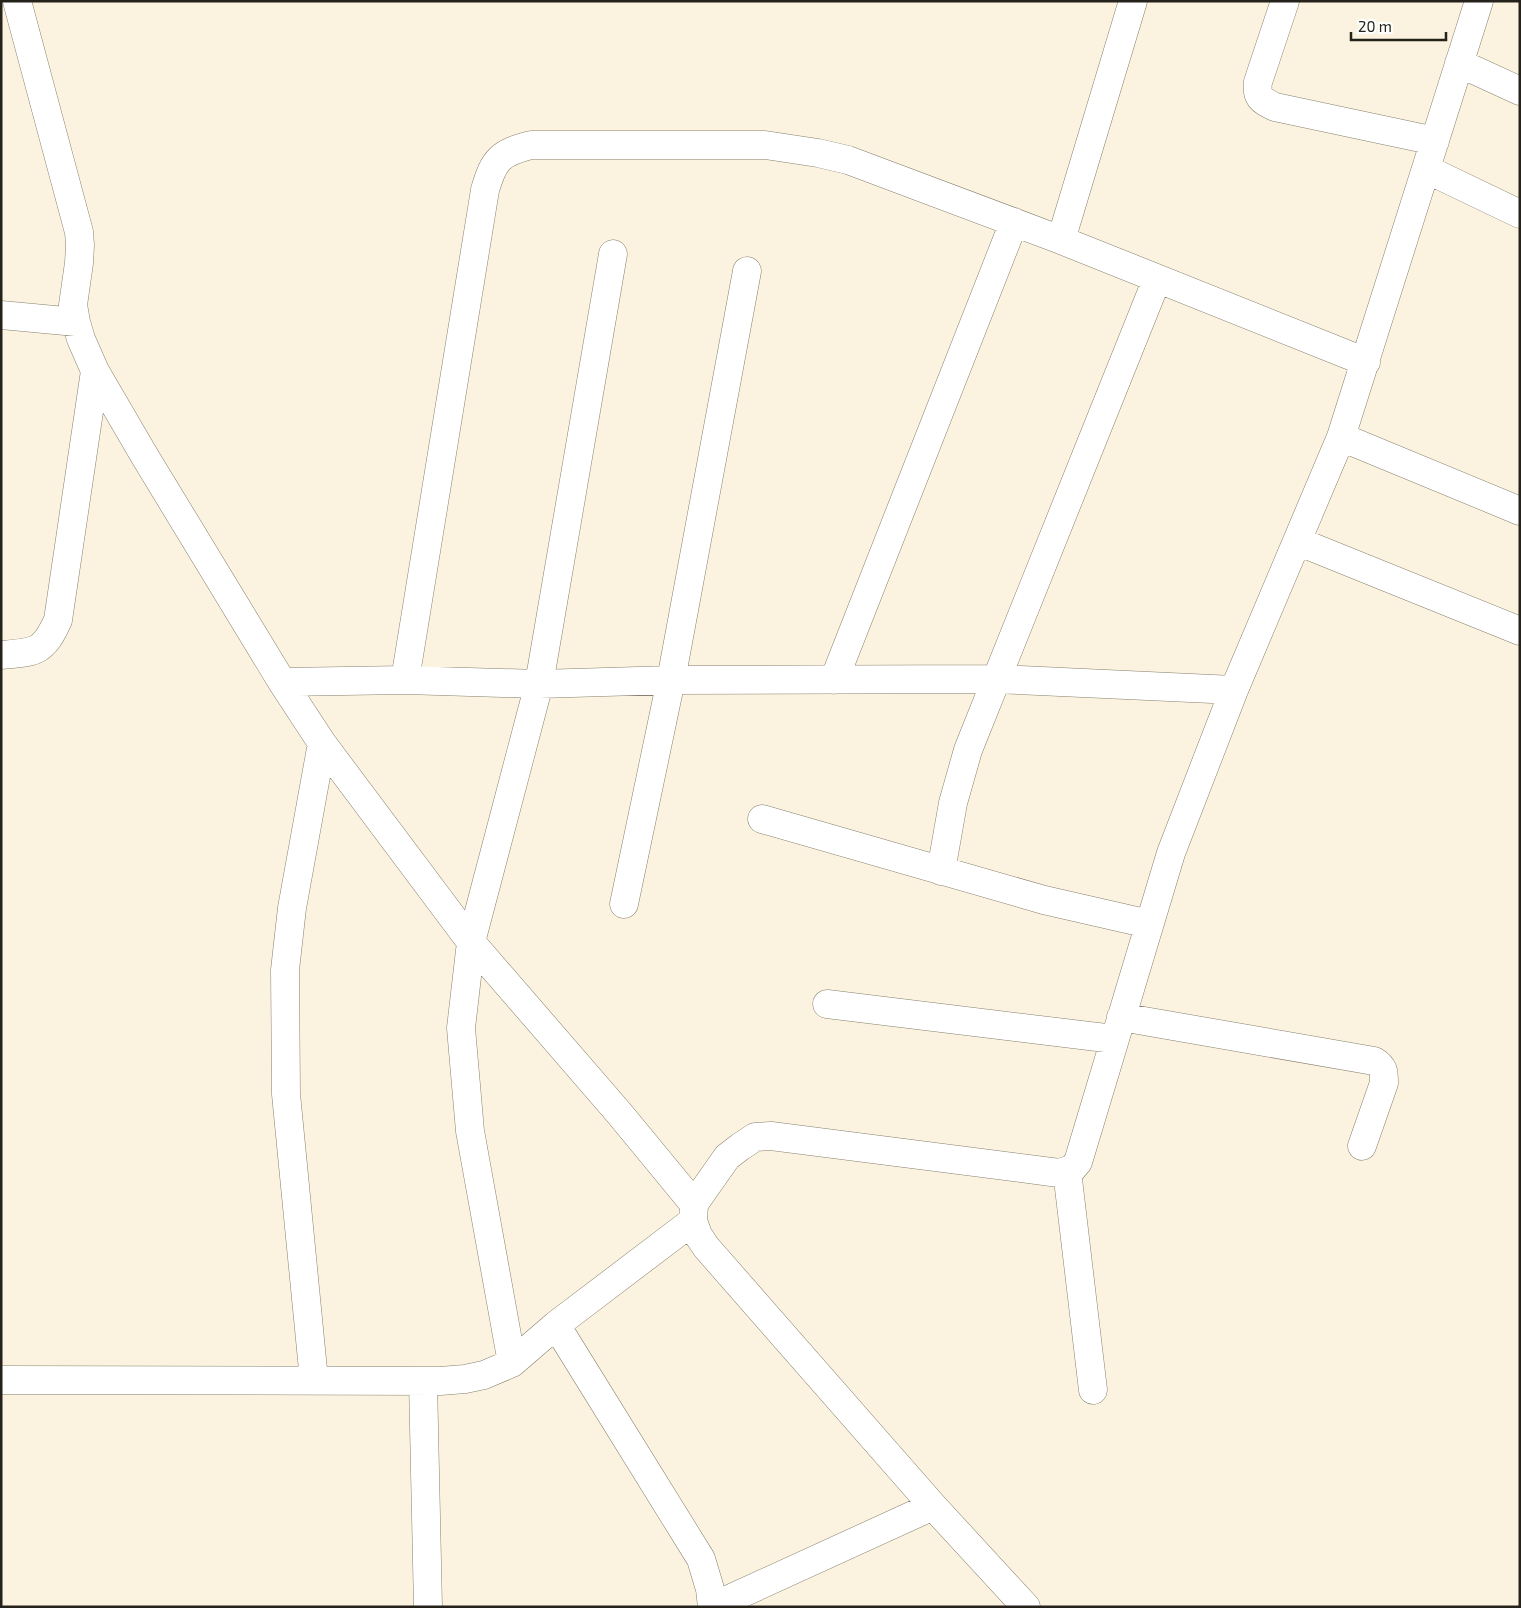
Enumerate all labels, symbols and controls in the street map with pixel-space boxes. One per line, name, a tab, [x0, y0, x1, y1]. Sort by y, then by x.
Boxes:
scale bar	[1351, 10, 1446, 42]
text: 20 m	[1358, 17, 1392, 35]

